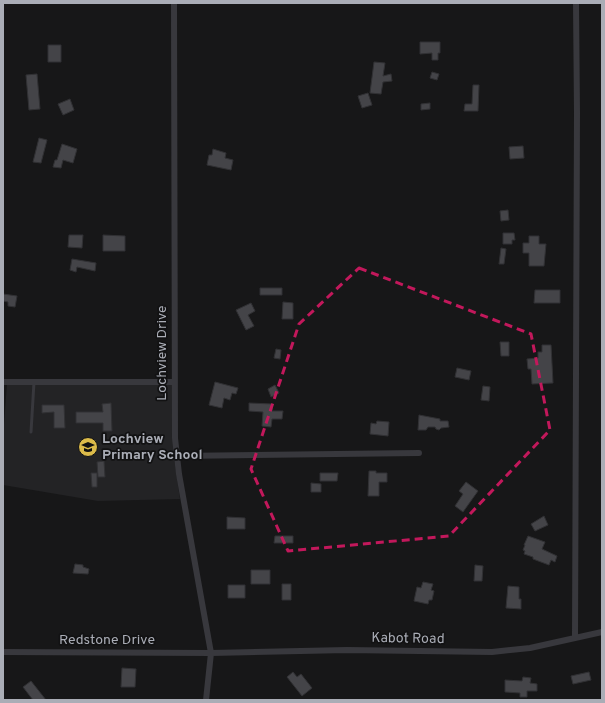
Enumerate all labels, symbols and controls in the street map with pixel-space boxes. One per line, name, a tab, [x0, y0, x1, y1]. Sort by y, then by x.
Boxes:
street label: Lochview Drive	[154, 305, 171, 401]
place label: Lochview Primary School	[102, 431, 203, 464]
school or university icon: Lochview Primary School	[77, 436, 99, 458]
street label: Kabot Road	[371, 630, 445, 648]
street label: Redstone Drive	[59, 632, 155, 649]

